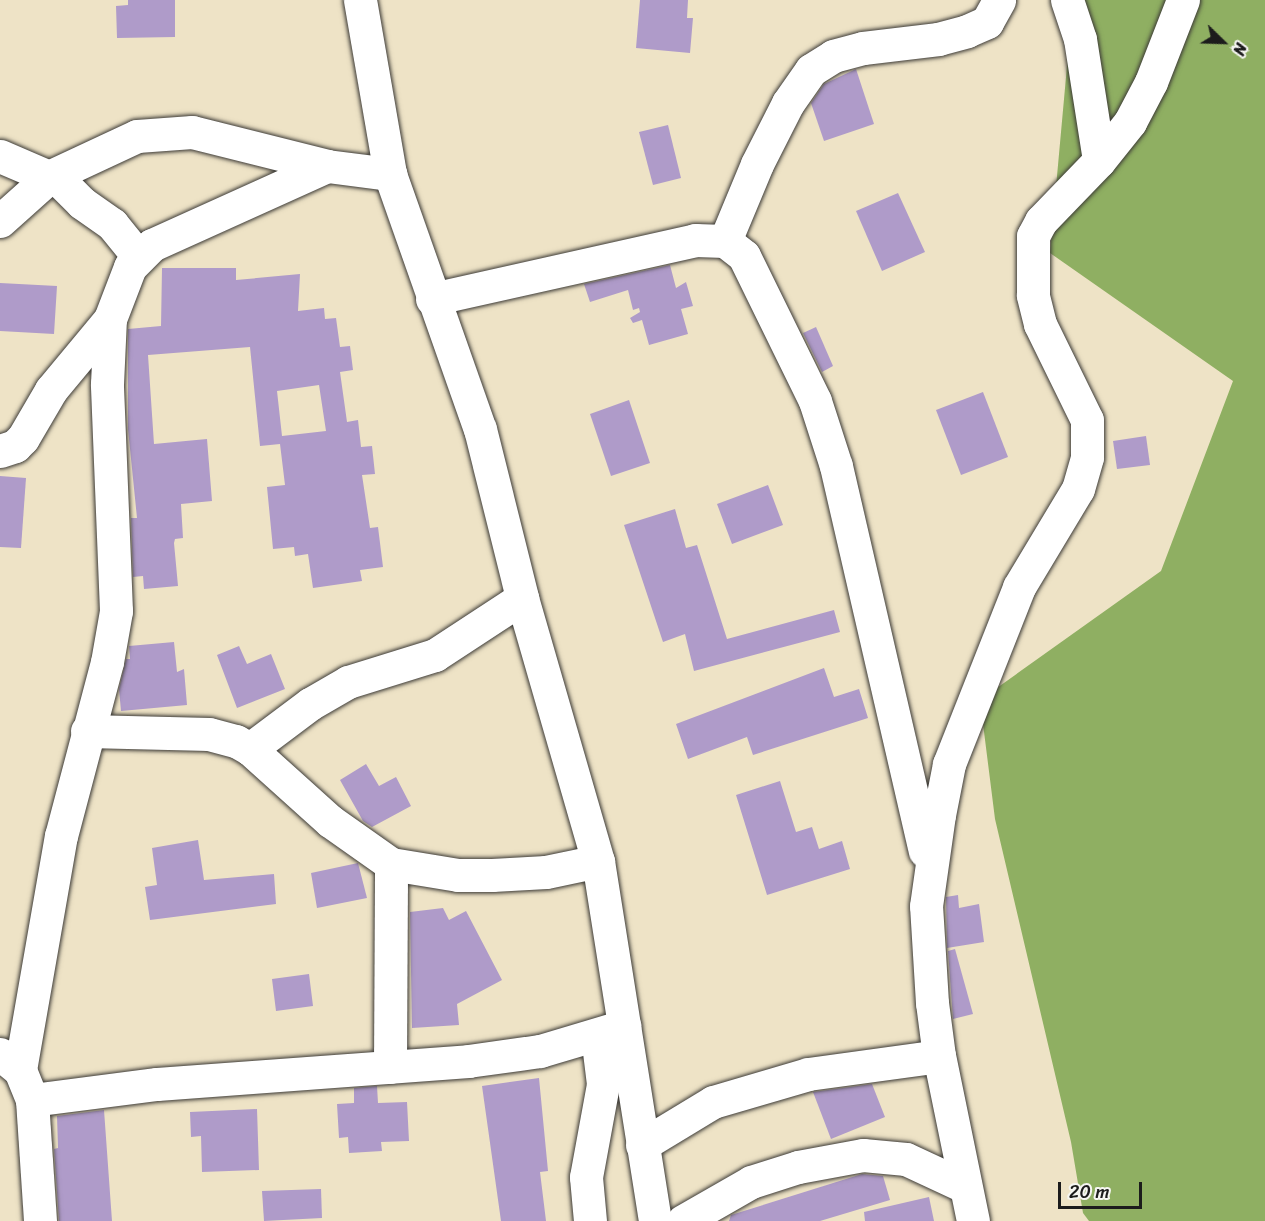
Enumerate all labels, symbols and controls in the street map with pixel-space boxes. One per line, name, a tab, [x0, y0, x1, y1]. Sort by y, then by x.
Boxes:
north arrow	[1193, 12, 1253, 72]
text: N	[1225, 38, 1256, 60]
scale bar	[1061, 1170, 1145, 1208]
text: 20 m	[1069, 1176, 1109, 1208]

